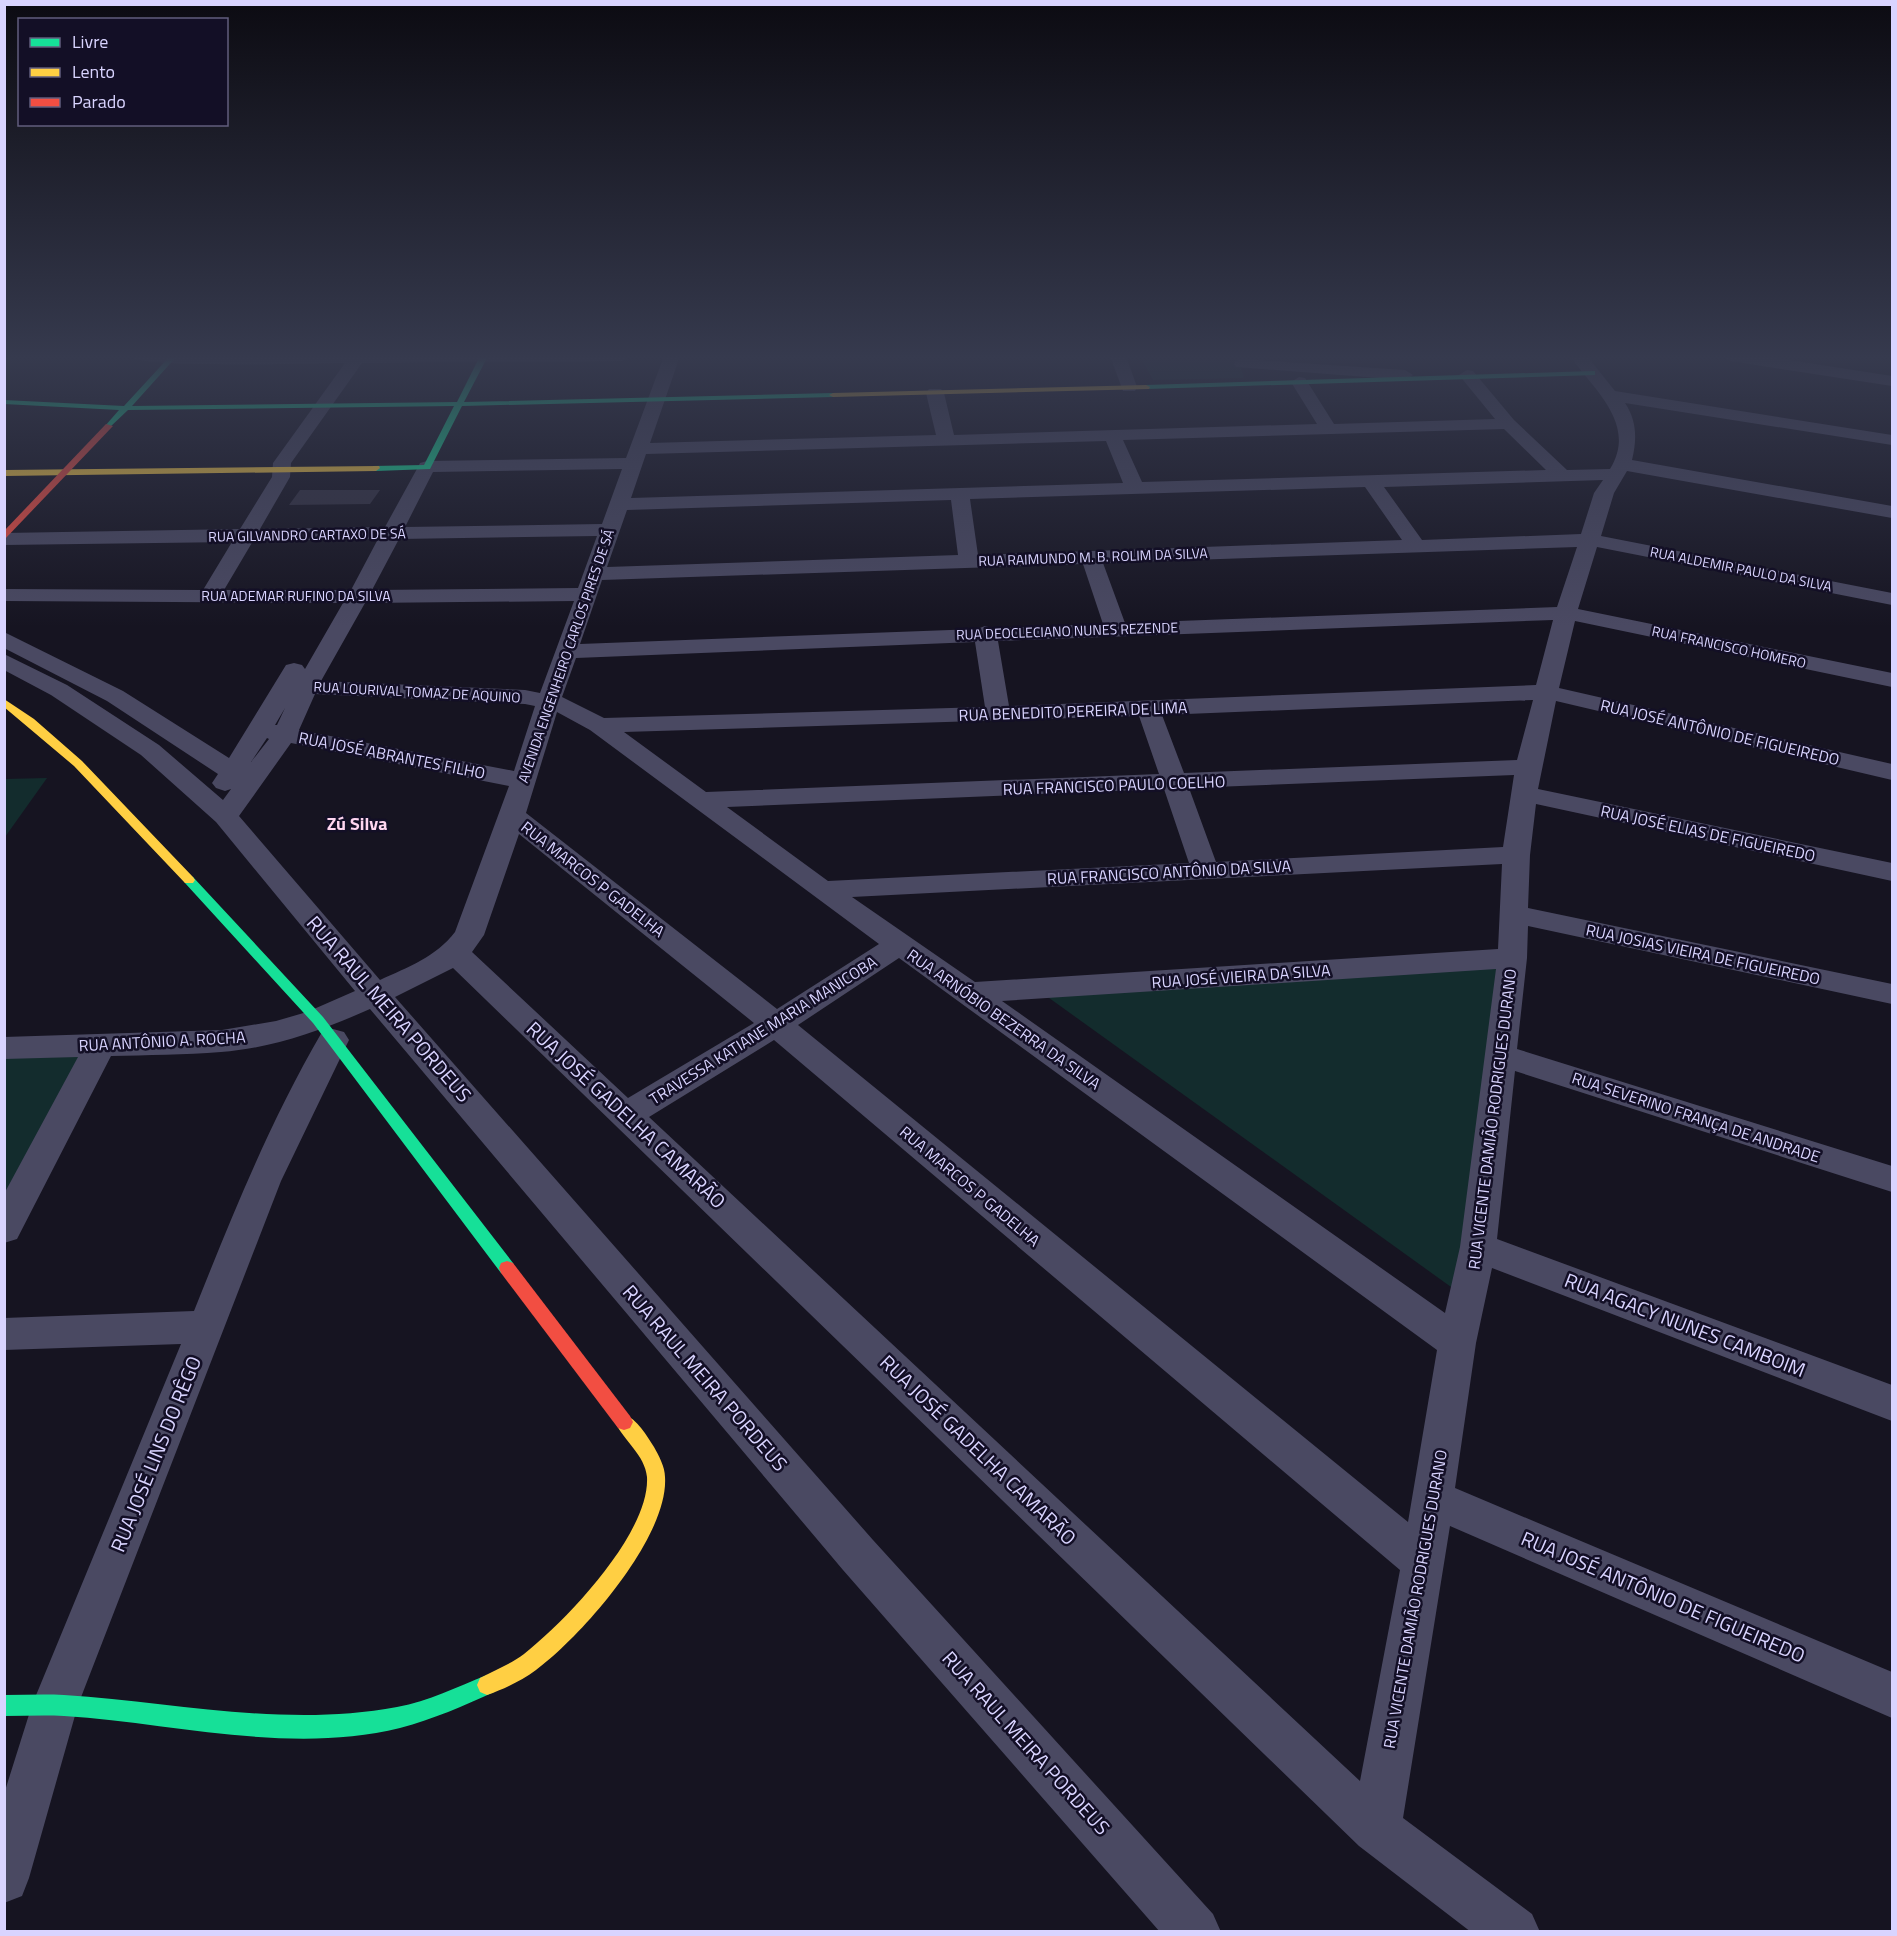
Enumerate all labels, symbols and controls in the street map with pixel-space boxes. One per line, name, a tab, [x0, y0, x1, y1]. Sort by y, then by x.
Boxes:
legend	[18, 18, 228, 126]
text: Livre	[72, 28, 108, 55]
text: Lento	[72, 58, 115, 85]
text: Parado	[72, 88, 126, 115]
street label: RUA GILVANDRO CARTAXO DE SÁ	[208, 522, 407, 547]
street label: AVENIDA ENGENHEIRO CARLOS PIRES DE SÁ	[512, 526, 619, 785]
street label: RUA ALDEMIR PAULO DA SILVA	[1648, 541, 1834, 597]
street label: RUA RAIMUNDO M. B. ROLIM DA SILVA	[978, 542, 1209, 571]
street label: RUA ADEMAR RUFINO DA SILVA	[201, 585, 391, 606]
street label: RUA DEOCLECIANO NUNES REZENDE	[956, 616, 1179, 645]
street label: RUA FRANCISCO HOMERO	[1650, 620, 1808, 673]
street label: RUA LOURIVAL TOMAZ DE AQUINO	[313, 676, 521, 707]
street label: RUA JOSÉ ANTÔNIO DE FIGUEIREDO	[1598, 693, 1842, 771]
street label: RUA BENEDITO PEREIRA DE LIMA	[958, 695, 1188, 727]
street label: RUA JOSÉ ABRANTES FILHO	[297, 725, 487, 785]
street label: RUA FRANCISCO PAULO COELHO	[1002, 769, 1226, 801]
street label: RUA JOSÉ ELIAS DE FIGUEIREDO	[1598, 798, 1818, 868]
district label: Zú Silva	[327, 810, 387, 837]
street label: RUA MARCOS P GADELHA	[516, 815, 670, 943]
street label: RUA FRANCISCO ANTÔNIO DA SILVA	[1046, 854, 1292, 890]
street label: RUA RAUL MEIRA PORDEUS	[299, 908, 479, 1109]
street label: RUA JOSIAS VIEIRA DE FIGUEIREDO	[1584, 917, 1822, 991]
street label: RUA ARNÓBIO BEZERRA DA SILVA	[902, 943, 1106, 1095]
street label: TRAVESSA KATIANE MARIA MANICOBA	[645, 950, 882, 1110]
street label: RUA JOSÉ VIEIRA DA SILVA	[1151, 958, 1332, 994]
street label: RUA VICENTE DAMIÃO RODRIGUES DURANO	[1462, 967, 1522, 1271]
street label: RUA JOSÉ GADELHA CAMARÃO	[520, 1014, 733, 1216]
street label: RUA ANTÔNIO A. ROCHA	[78, 1025, 246, 1057]
street label: RUA SEVERINO FRANÇA DE ANDRADE	[1569, 1065, 1823, 1169]
street label: RUA MARCOS P GADELHA	[895, 1120, 1046, 1252]
street label: RUA AGACY NUNES CAMBOIM	[1560, 1264, 1810, 1385]
street label: RUA RAUL MEIRA PORDEUS	[615, 1277, 795, 1478]
street label: RUA JOSÉ GADELHA CAMARÃO	[873, 1347, 1084, 1552]
street label: RUA JOSÉ LINS DO RÊGO	[102, 1351, 209, 1557]
street label: RUA VICENTE DAMIÃO RODRIGUES DURANO	[1377, 1448, 1453, 1750]
street label: RUA JOSÉ ANTÔNIO DE FIGUEIREDO	[1516, 1523, 1810, 1671]
street label: RUA RAUL MEIRA PORDEUS	[935, 1644, 1118, 1842]

